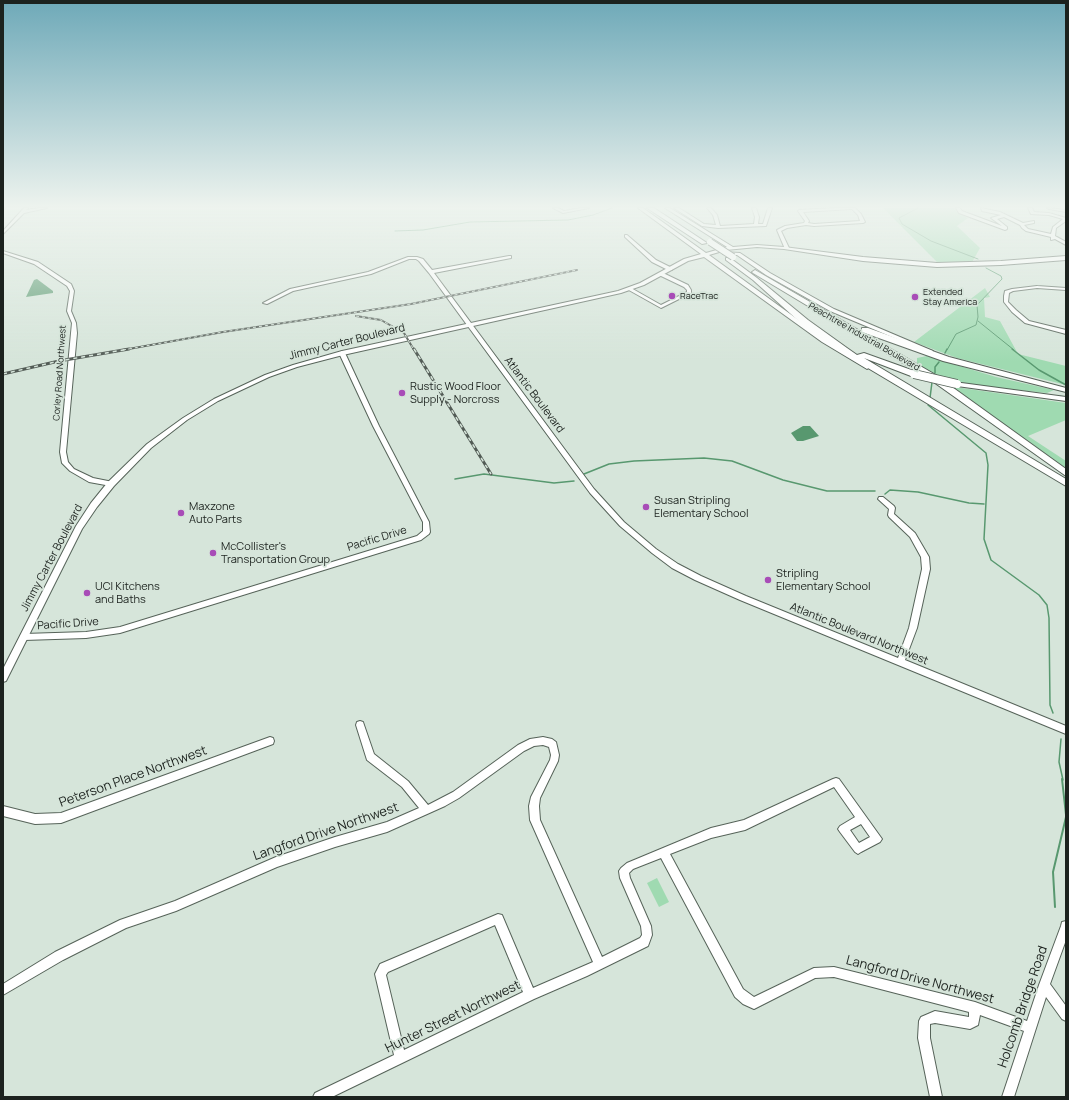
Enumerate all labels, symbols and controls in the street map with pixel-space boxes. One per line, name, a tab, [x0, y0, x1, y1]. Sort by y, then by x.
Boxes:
place label: Extended Stay America	[923, 287, 977, 308]
marker: RaceTrac	[667, 291, 677, 301]
place label: RaceTrac	[680, 291, 718, 301]
marker: Extended Stay America	[910, 292, 920, 302]
street label: Peachtree Industrial Boulevard	[806, 301, 922, 373]
street label: Jimmy Carter Boulevard	[288, 321, 406, 363]
street label: Corley Road Northwest	[51, 325, 69, 421]
street label: Atlantic Boulevard	[501, 354, 567, 436]
place label: Rustic Wood Floor Supply - Norcross	[410, 380, 501, 406]
marker: Rustic Wood Floor Supply - Norcross	[397, 388, 407, 398]
place label: Susan Stripling Elementary School	[654, 494, 749, 520]
place label: Maxzone Auto Parts	[189, 500, 242, 526]
street label: Jimmy Carter Boulevard	[18, 502, 86, 614]
marker: Susan Stripling Elementary School	[641, 502, 651, 512]
marker: Maxzone Auto Parts	[176, 508, 186, 518]
street label: Pacific Drive	[346, 524, 408, 554]
place label: McCollister's Transportation Group	[221, 540, 330, 566]
marker: McCollister's Transportation Group	[208, 548, 218, 558]
place label: Stripling Elementary School	[776, 567, 871, 593]
marker: Stripling Elementary School	[763, 575, 773, 585]
place label: UCI Kitchens and Baths	[95, 580, 160, 606]
marker: UCI Kitchens and Baths	[82, 588, 92, 598]
street label: Atlantic Boulevard Northwest	[788, 600, 930, 668]
street label: Pacific Drive	[37, 615, 99, 633]
street label: Peterson Place Northwest	[57, 743, 209, 811]
street label: Langford Drive Northwest	[251, 800, 401, 864]
street label: Holcomb Bridge Road	[995, 944, 1051, 1070]
street label: Langford Drive Northwest	[844, 953, 996, 1007]
street label: Hunter Street Northwest	[383, 977, 523, 1057]

